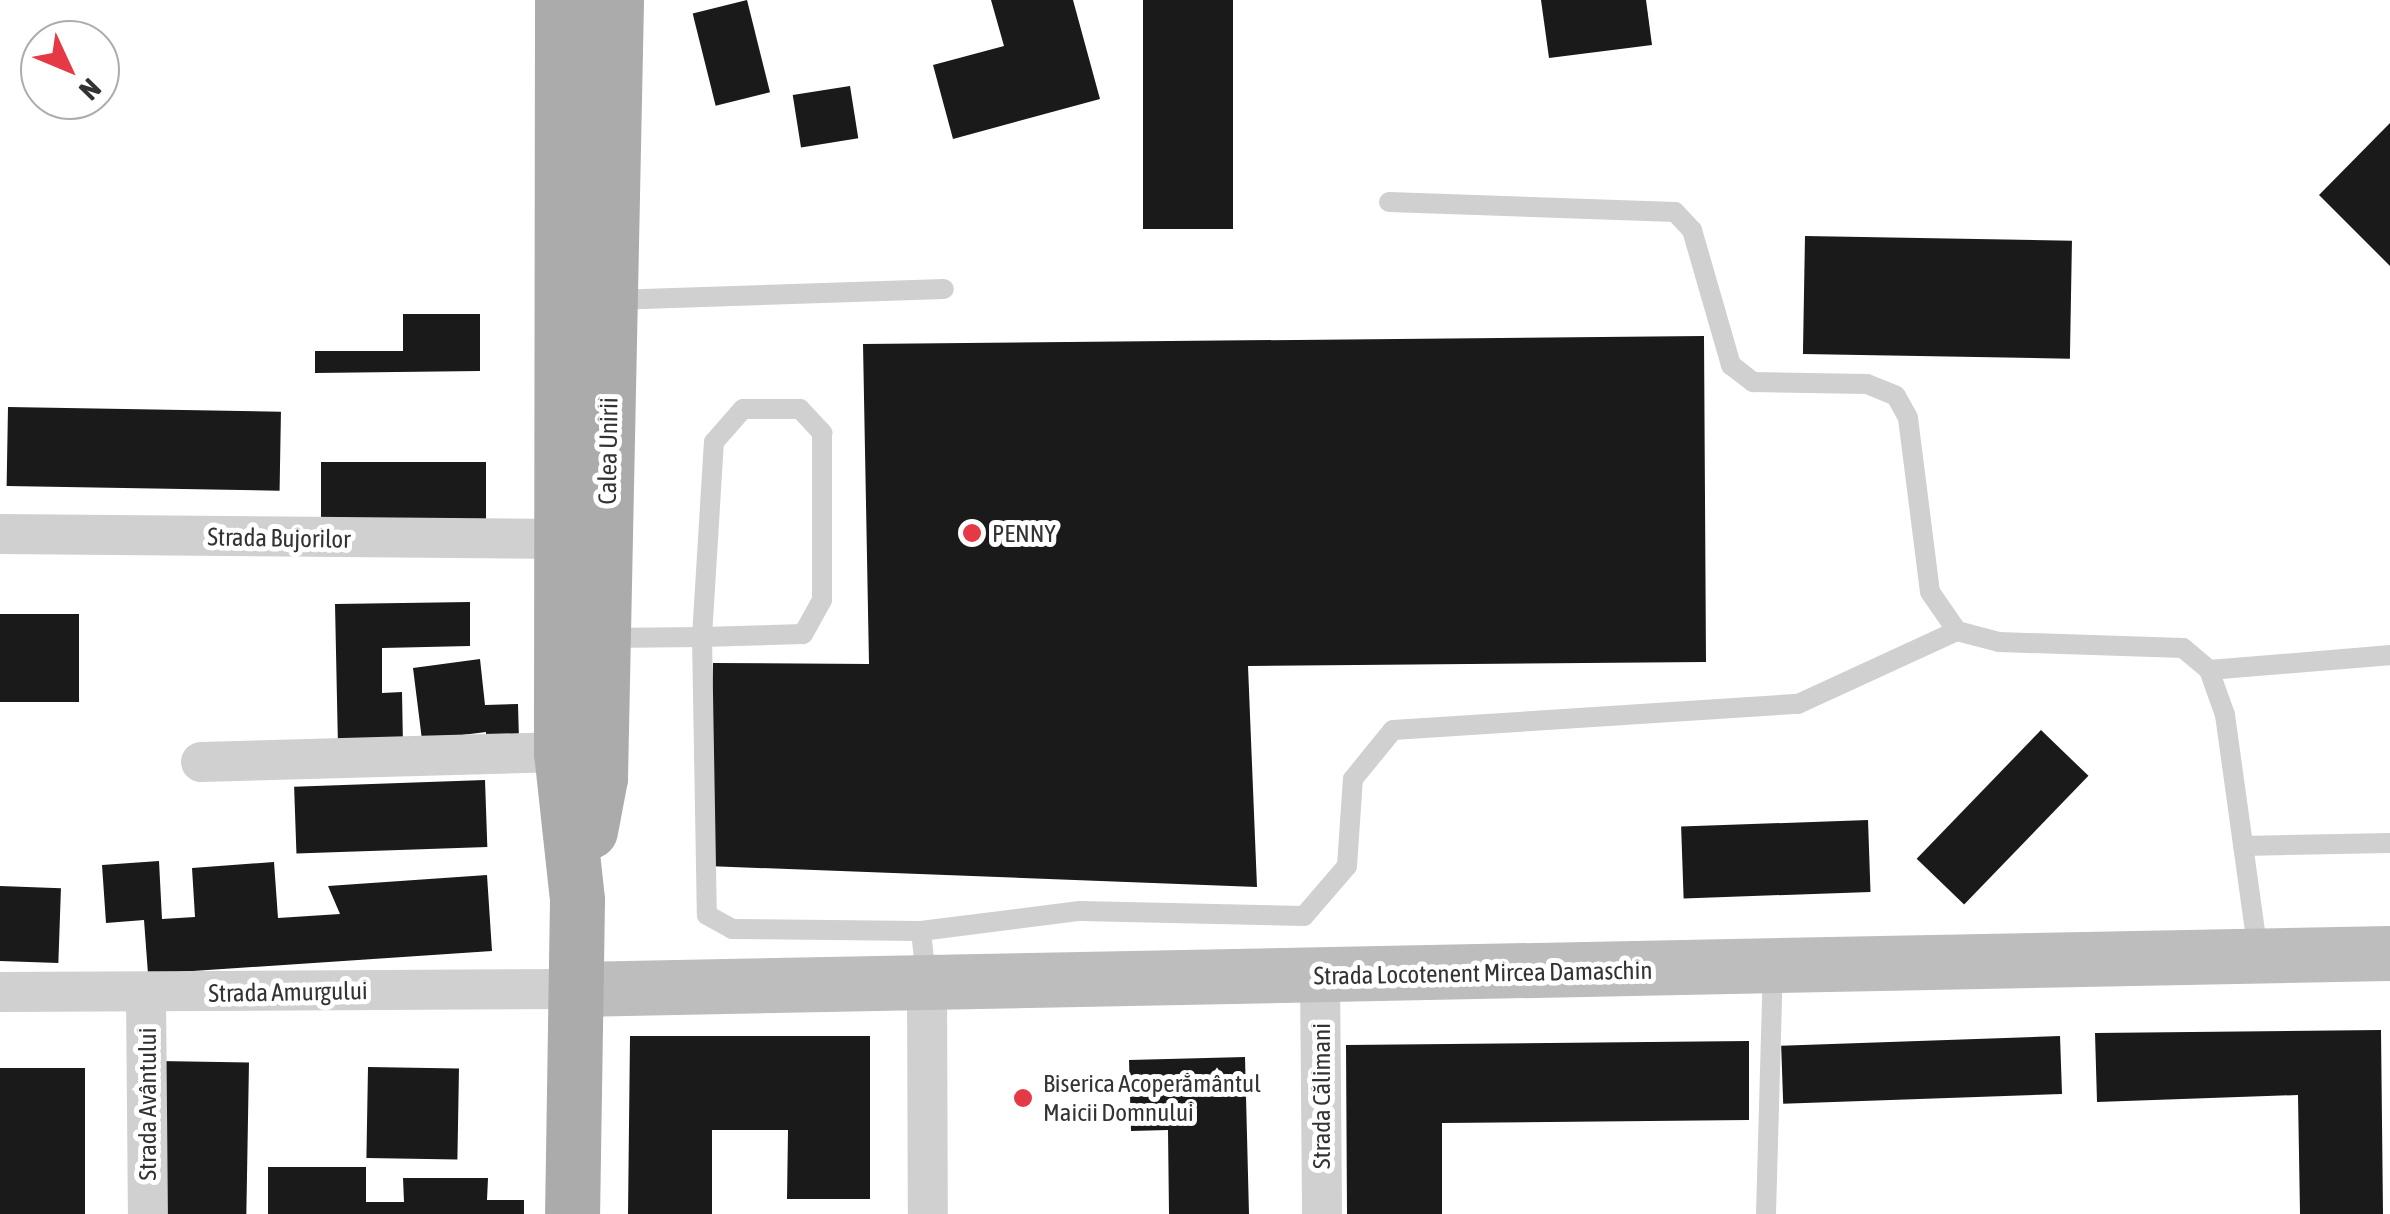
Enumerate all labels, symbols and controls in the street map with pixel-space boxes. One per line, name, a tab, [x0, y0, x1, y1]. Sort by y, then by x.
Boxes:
north arrow	[20, 20, 120, 120]
text: N	[73, 72, 107, 107]
street label: Calea Unirii	[592, 397, 624, 505]
place label: PENNY	[992, 518, 1056, 548]
street label: Strada Bujorilor	[207, 522, 351, 554]
marker: PENNY	[961, 522, 983, 544]
street label: Strada Locotenent Mircea Damaschin	[1313, 955, 1653, 991]
street label: Strada Amurgului	[208, 976, 368, 1008]
street label: Strada Călimani	[1306, 1023, 1336, 1169]
street label: Strada Avântului	[132, 1028, 162, 1180]
place label: Biserica Acoperământul Maicii Domnului	[1043, 1069, 1261, 1128]
marker: Biserica Acoperământul Maicii Domnului	[1012, 1087, 1034, 1109]

